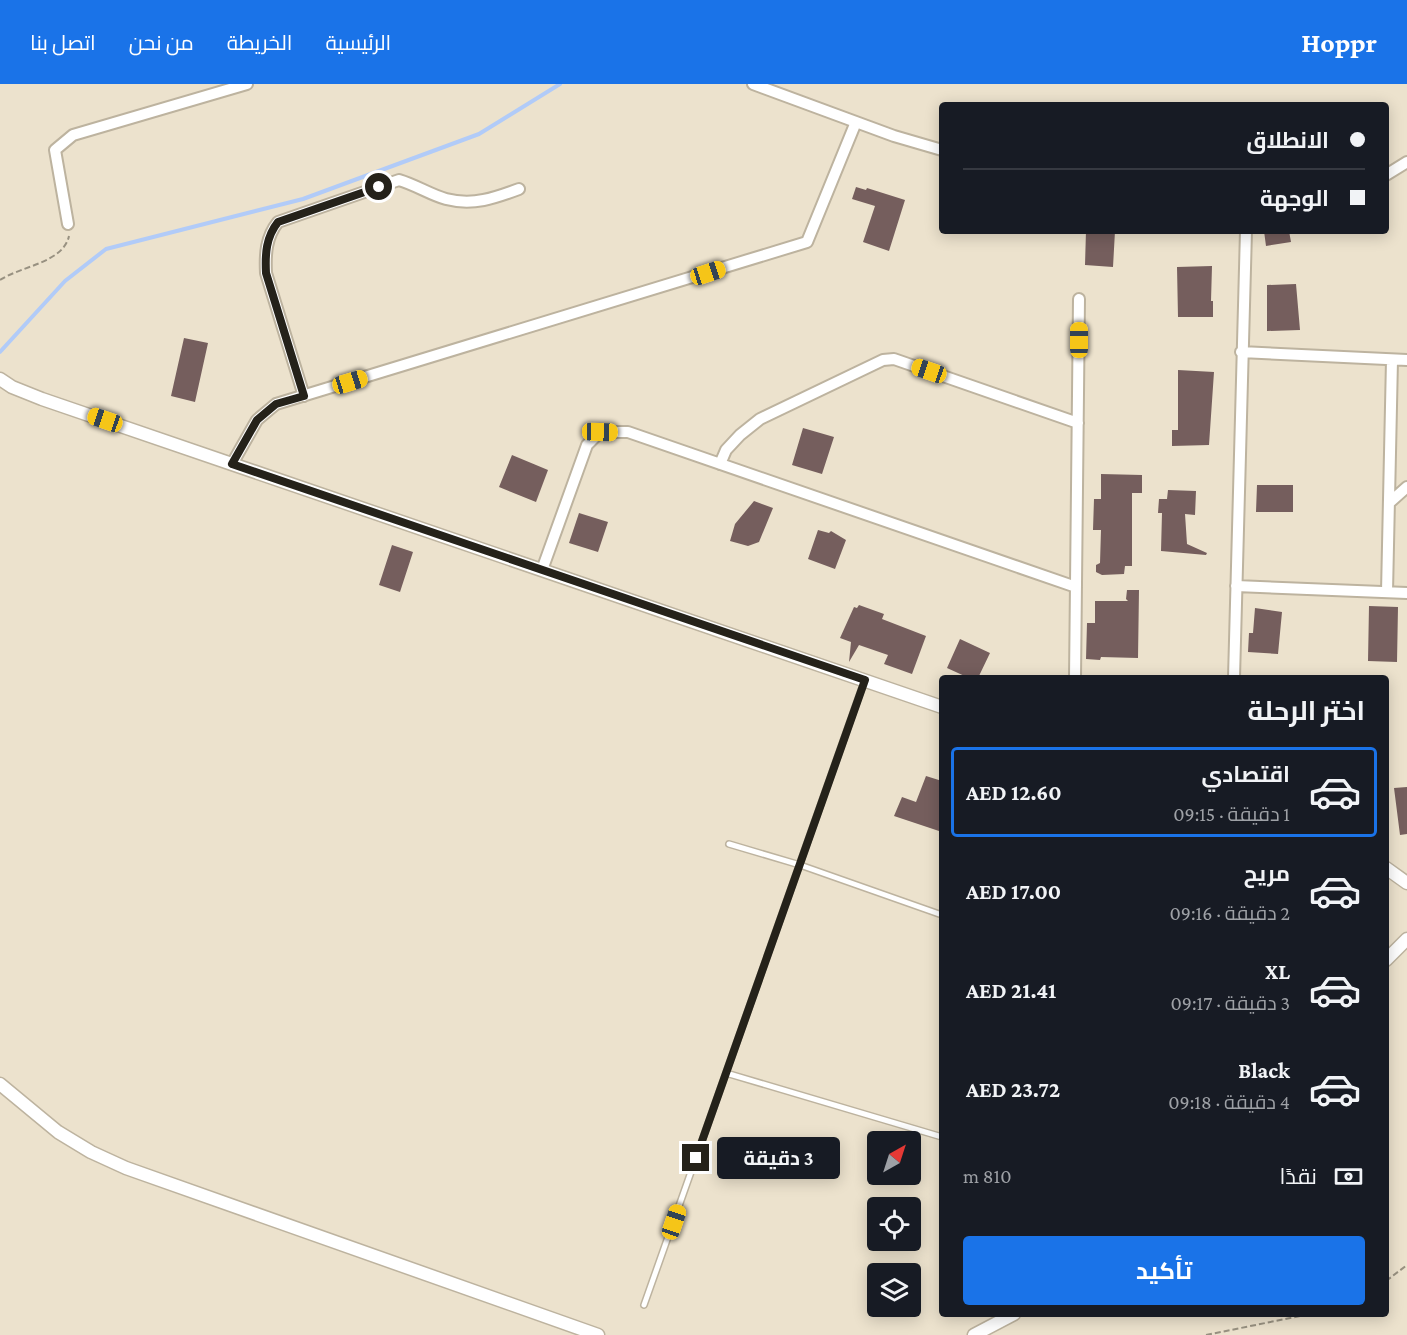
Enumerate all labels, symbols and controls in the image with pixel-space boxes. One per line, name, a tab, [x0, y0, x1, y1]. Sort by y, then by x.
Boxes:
text: Hoppr	[1301, 27, 1377, 58]
text: اتصل بنا	[30, 31, 96, 55]
text: من نحن	[129, 31, 194, 55]
text: الخريطة	[227, 31, 292, 55]
text: الرئيسية	[325, 31, 391, 55]
text: الانطلاق	[1246, 128, 1329, 153]
route start	[365, 173, 392, 200]
text: الوجهة	[1260, 186, 1329, 211]
car	[688, 259, 728, 287]
car	[1070, 322, 1088, 358]
car	[909, 357, 949, 385]
car	[330, 368, 370, 396]
car	[85, 406, 125, 434]
car	[582, 423, 618, 441]
text: اختر الرحلة	[1248, 696, 1365, 726]
text: اقتصادي	[1201, 762, 1290, 787]
icon: car	[1308, 765, 1362, 819]
text: AED 12.60	[966, 780, 1062, 805]
text: 1 دقيقة · 09:15	[1173, 803, 1290, 825]
text: مريح	[1244, 861, 1290, 886]
icon: car	[1308, 864, 1362, 918]
text: AED 17.00	[966, 879, 1061, 904]
text: 2 دقيقة · 09:16	[1170, 902, 1290, 924]
text: XL	[1265, 959, 1290, 984]
icon: car	[1308, 963, 1362, 1017]
text: AED 21.41	[966, 978, 1056, 1003]
text: 3 دقيقة · 09:17	[1171, 992, 1290, 1014]
text: Black	[1238, 1058, 1290, 1083]
icon: car	[1308, 1062, 1362, 1116]
text: AED 23.72	[966, 1077, 1060, 1102]
text: 4 دقيقة · 09:18	[1168, 1091, 1290, 1113]
north arrow	[867, 1131, 921, 1185]
map controls	[867, 1131, 921, 1317]
callout: 3 دقيقة	[717, 1137, 840, 1179]
route end	[682, 1144, 709, 1171]
text: 3 دقيقة	[743, 1147, 814, 1169]
icon: cash	[1332, 1160, 1365, 1193]
text: نقدًا	[1279, 1164, 1317, 1189]
text: 810 m	[963, 1165, 1012, 1187]
button: locate	[867, 1197, 921, 1251]
car	[660, 1202, 688, 1242]
button: تأكيد	[963, 1236, 1365, 1305]
button: layers	[867, 1263, 921, 1317]

